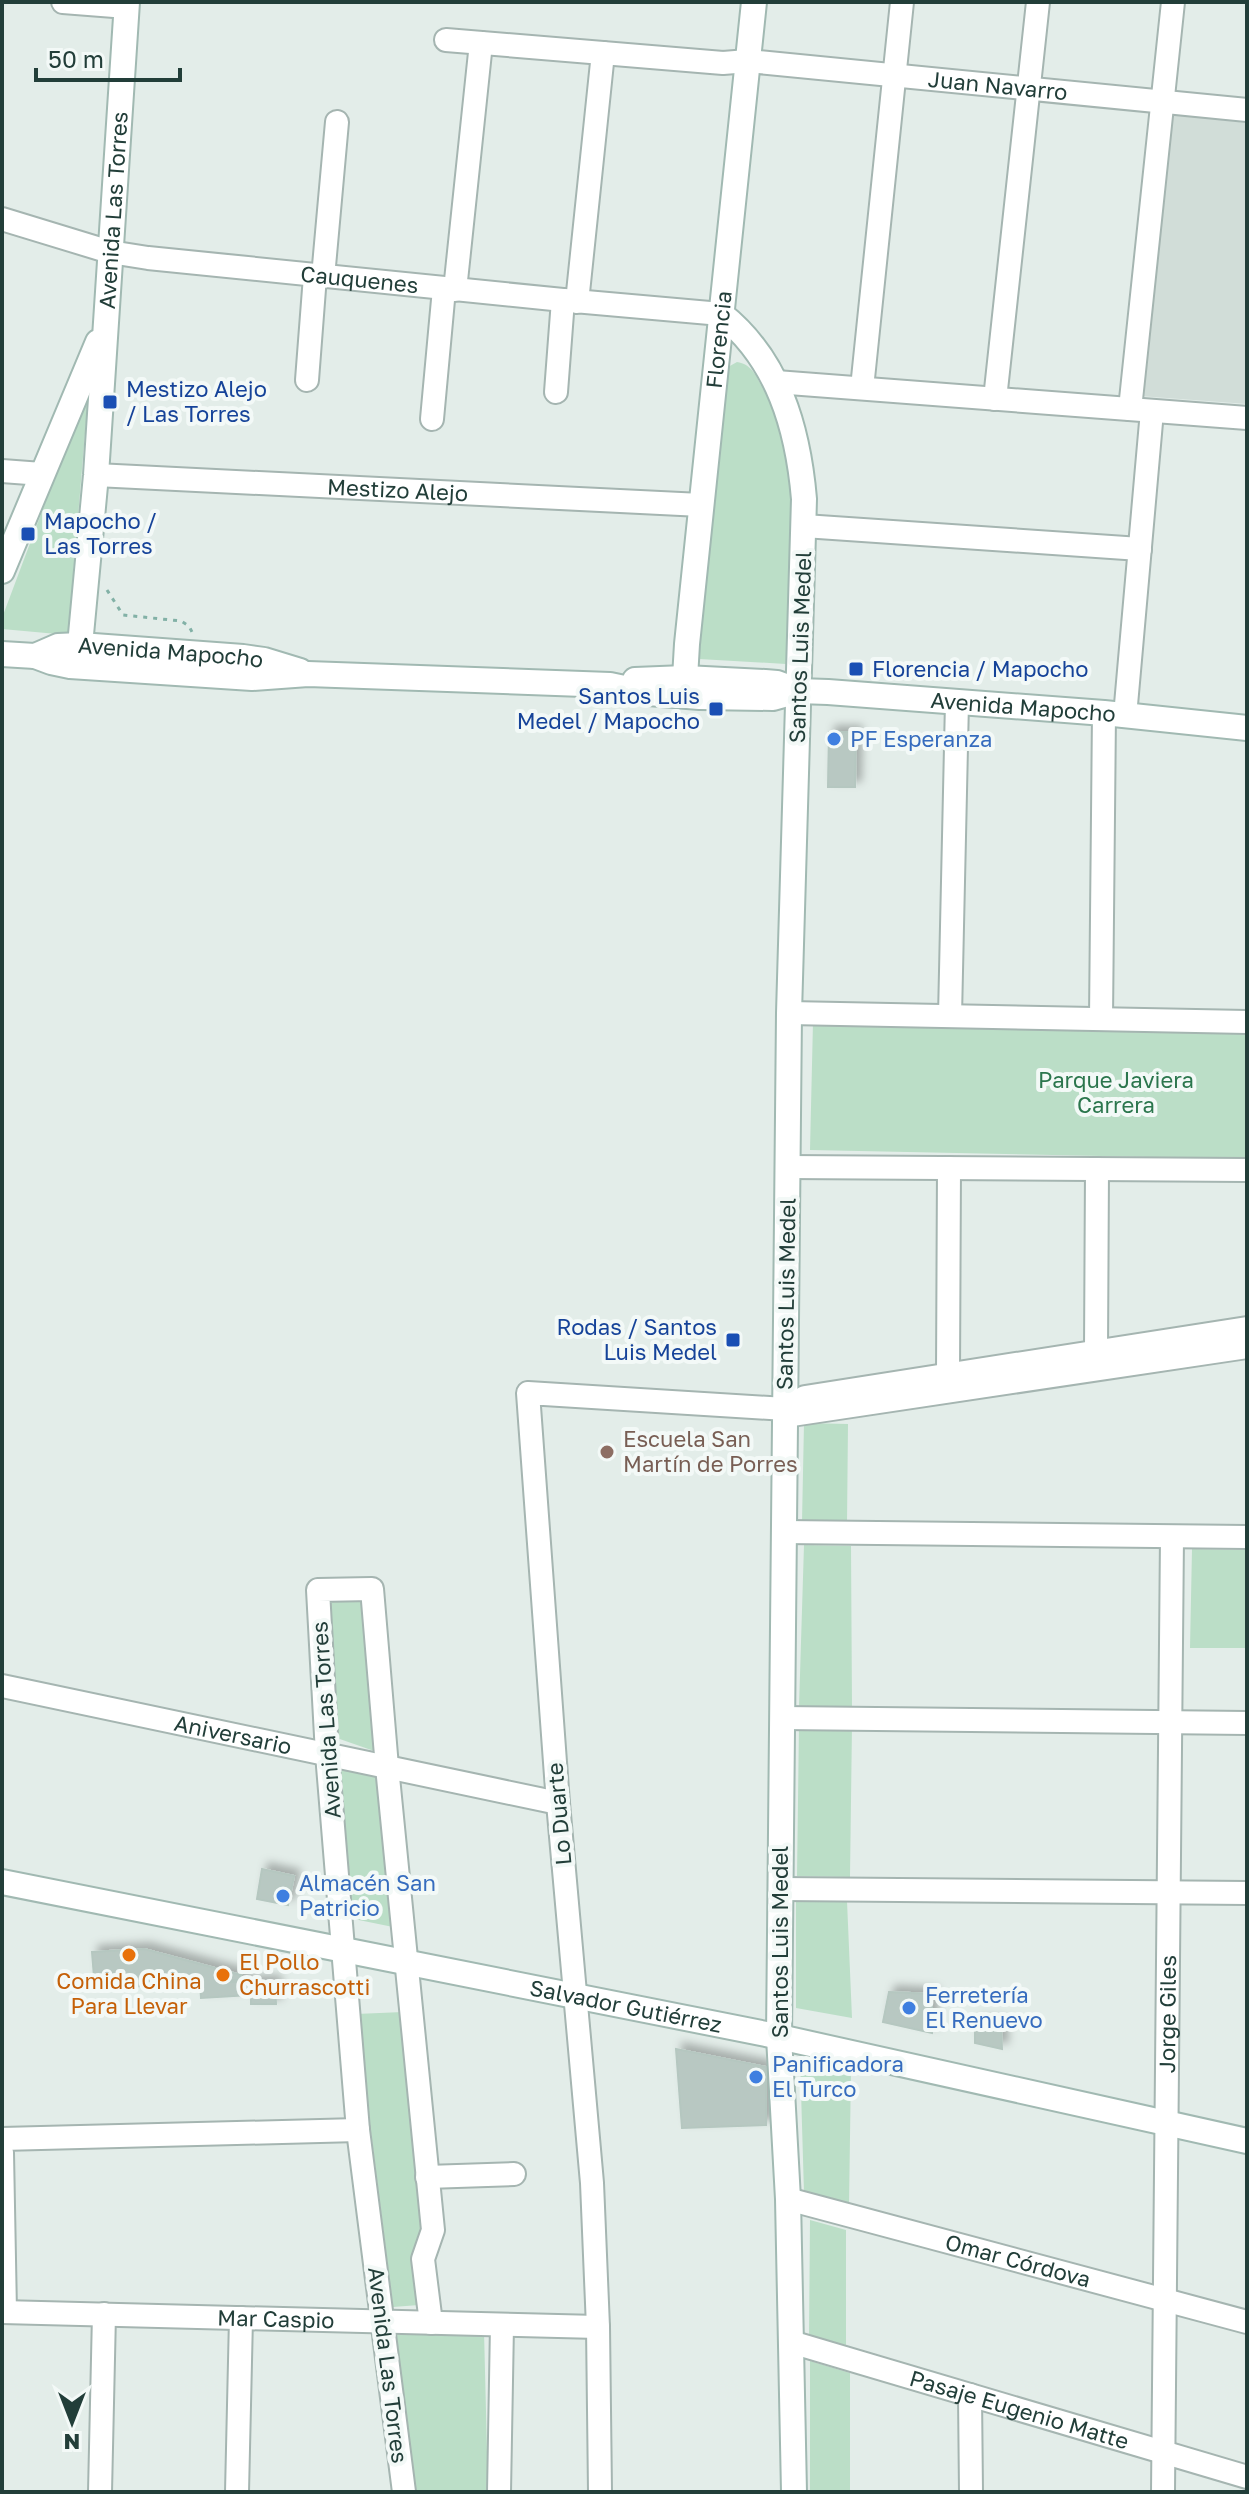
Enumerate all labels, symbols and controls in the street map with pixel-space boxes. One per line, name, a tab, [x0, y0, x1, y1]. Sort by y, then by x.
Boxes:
scale bar	[36, 32, 180, 82]
text: 50 m	[48, 44, 104, 73]
street label: Juan Navarro	[927, 65, 1069, 105]
street label: Avenida Las Torres	[93, 111, 133, 310]
street label: Cauquenes	[299, 260, 420, 298]
street label: Florencia	[700, 289, 737, 390]
place label: Mestizo Alejo / Las Torres	[126, 375, 267, 427]
marker: Mestizo Alejo / Las Torres	[101, 393, 119, 411]
street label: Mestizo Alejo	[327, 472, 469, 506]
place label: Mapocho / Las Torres	[44, 507, 157, 559]
marker: Mapocho / Las Torres	[19, 525, 37, 543]
street label: Santos Luis Medel	[783, 550, 816, 744]
street label: Avenida Mapocho	[77, 631, 265, 673]
place label: Florencia / Mapocho	[872, 655, 1088, 682]
marker: Florencia / Mapocho	[847, 660, 865, 678]
place label: Santos Luis Medel / Mapocho	[517, 682, 700, 734]
street label: Avenida Mapocho	[930, 686, 1117, 727]
marker: Santos Luis Medel / Mapocho	[707, 700, 725, 718]
place label: PF Esperanza	[850, 725, 992, 752]
marker: PF Esperanza	[825, 730, 843, 748]
park label: Parque Javiera Carrera	[1038, 1066, 1194, 1118]
street label: Santos Luis Medel	[770, 1198, 801, 1390]
place label: Rodas / Santos Luis Medel	[556, 1313, 717, 1365]
marker: Rodas / Santos Luis Medel	[724, 1331, 742, 1349]
place label: Escuela San Martín de Porres	[623, 1425, 798, 1477]
marker: Escuela San Martín de Porres	[598, 1443, 616, 1461]
street label: Avenida Las Torres	[305, 1621, 346, 1820]
street label: Aniversario	[172, 1709, 294, 1760]
street label: Lo Duarte	[541, 1762, 576, 1866]
street label: Santos Luis Medel	[766, 1846, 793, 2038]
place label: Almacén San Patricio	[299, 1869, 436, 1921]
marker: Almacén San Patricio	[274, 1887, 292, 1905]
marker: Comida China Para Llevar	[120, 1946, 138, 1964]
place label: El Pollo Churrascotti	[239, 1948, 370, 2000]
street label: Jorge Giles	[1153, 1955, 1181, 2073]
marker: El Pollo Churrascotti	[214, 1966, 232, 1984]
place label: Comida China Para Llevar	[56, 1967, 202, 2019]
street label: Salvador Gutiérrez	[527, 1973, 724, 2038]
place label: Ferretería El Renuevo	[925, 1981, 1043, 2033]
marker: Ferretería El Renuevo	[900, 1999, 918, 2017]
place label: Panificadora El Turco	[772, 2050, 904, 2102]
marker: Panificadora El Turco	[747, 2068, 765, 2086]
street label: Omar Córdova	[942, 2228, 1094, 2292]
street label: Avenida Las Torres	[363, 2265, 414, 2465]
street label: Mar Caspio	[217, 2303, 335, 2333]
street label: Pasaje Eugenio Matte	[906, 2364, 1132, 2454]
north arrow	[32, 2382, 112, 2462]
text: N	[64, 2429, 80, 2456]

